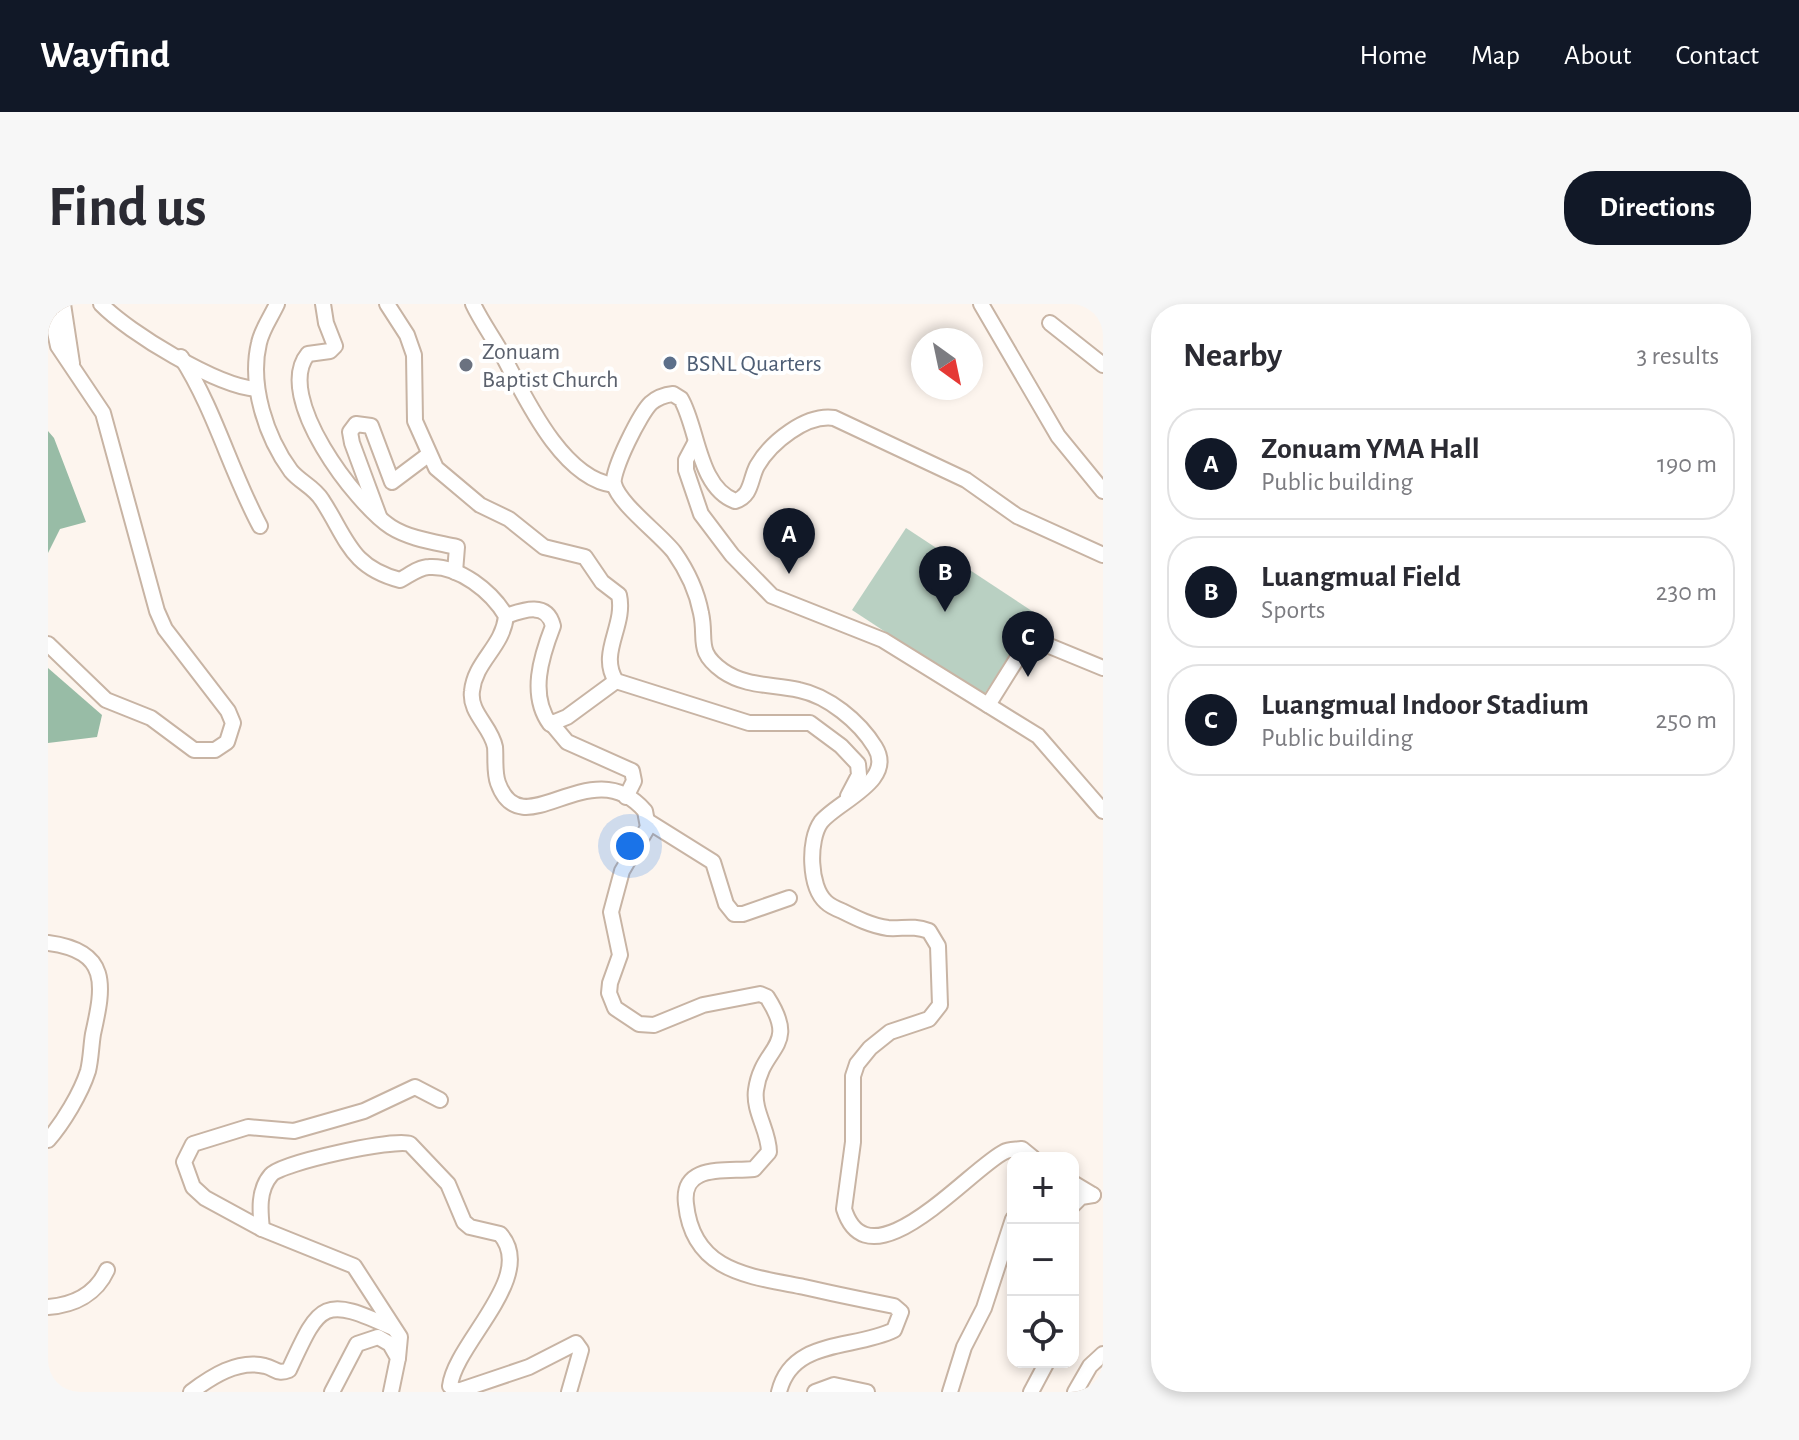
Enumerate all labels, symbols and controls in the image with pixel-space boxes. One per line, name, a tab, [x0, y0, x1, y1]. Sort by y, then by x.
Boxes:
text: Wayfind	[40, 37, 170, 75]
text: Home	[1360, 42, 1427, 70]
text: Map	[1471, 42, 1520, 70]
text: About	[1564, 42, 1632, 70]
text: Contact	[1676, 42, 1759, 70]
button: Directions	[1564, 171, 1751, 245]
text: Find us	[48, 180, 206, 236]
north arrow	[911, 328, 983, 400]
text: Nearby	[1183, 339, 1282, 373]
place label: Zonuam Baptist Church	[482, 340, 619, 392]
text: 3 results	[1636, 343, 1719, 369]
place label: BSNL Quarters	[686, 352, 822, 376]
marker: BSNL Quarters	[661, 354, 679, 372]
marker: Zonuam Baptist Church	[457, 356, 475, 374]
text: Zonuam YMA Hall	[1261, 434, 1480, 464]
text: A	[1203, 451, 1219, 477]
text: 190 m	[1657, 451, 1717, 477]
text: Public building	[1261, 469, 1413, 495]
pin: A	[763, 508, 815, 574]
pin: B	[919, 546, 971, 612]
text: Luangmual Field	[1261, 562, 1461, 592]
text: B	[1203, 579, 1219, 605]
text: 230 m	[1656, 579, 1717, 605]
text: Sports	[1261, 597, 1325, 623]
pin: C	[1002, 611, 1054, 677]
text: Luangmual Indoor Stadium	[1261, 690, 1589, 720]
text: C	[1204, 707, 1218, 733]
text: 250 m	[1655, 707, 1717, 733]
text: Public building	[1261, 725, 1413, 751]
your location	[610, 826, 650, 866]
map controls	[1007, 1152, 1079, 1368]
button: +	[1007, 1152, 1079, 1224]
button: −	[1007, 1224, 1079, 1296]
button: locate	[1007, 1296, 1079, 1368]

